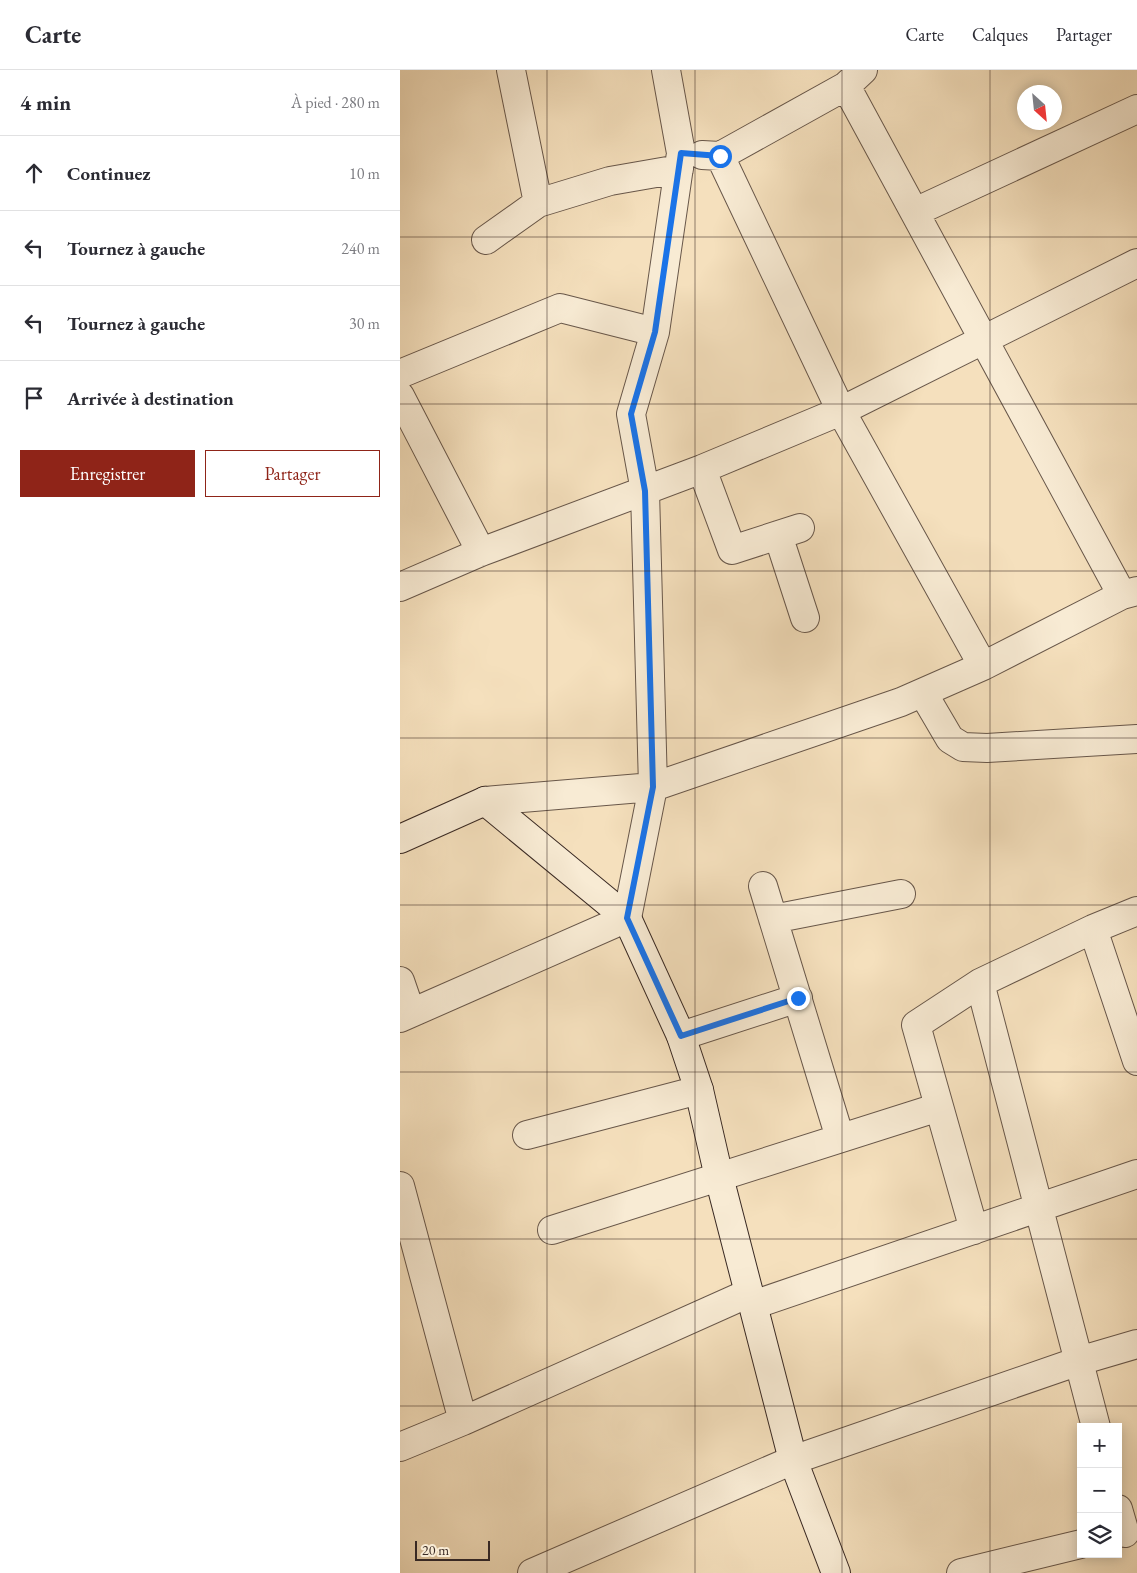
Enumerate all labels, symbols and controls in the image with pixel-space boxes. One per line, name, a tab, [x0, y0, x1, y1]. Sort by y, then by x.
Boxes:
text: Carte	[25, 19, 81, 50]
text: Carte	[905, 23, 944, 46]
text: Calques	[972, 23, 1028, 46]
text: Partager	[1056, 23, 1112, 46]
north arrow	[1017, 85, 1062, 130]
text: 4 min	[20, 89, 71, 116]
text: À pied · 280 m	[291, 92, 380, 113]
route start	[709, 145, 732, 168]
icon: ahead	[20, 159, 48, 187]
text: Continuez	[67, 161, 151, 186]
text: 10 m	[349, 163, 380, 184]
icon: left	[20, 234, 48, 262]
text: Tournez à gauche	[67, 236, 205, 261]
text: 240 m	[341, 238, 380, 259]
icon: left	[20, 309, 48, 337]
text: Tournez à gauche	[67, 311, 205, 336]
text: 30 m	[349, 313, 380, 334]
icon: arrive	[20, 384, 48, 412]
text: Arrivée à destination	[67, 386, 234, 411]
button: Enregistrer	[20, 450, 195, 497]
button: Partager	[205, 450, 380, 497]
route end	[787, 987, 810, 1010]
map controls	[1077, 1423, 1122, 1558]
button: +	[1077, 1423, 1122, 1468]
button: −	[1077, 1468, 1122, 1513]
button: layers	[1077, 1513, 1122, 1558]
scale bar	[415, 1538, 490, 1561]
text: 20 m	[422, 1541, 449, 1559]

